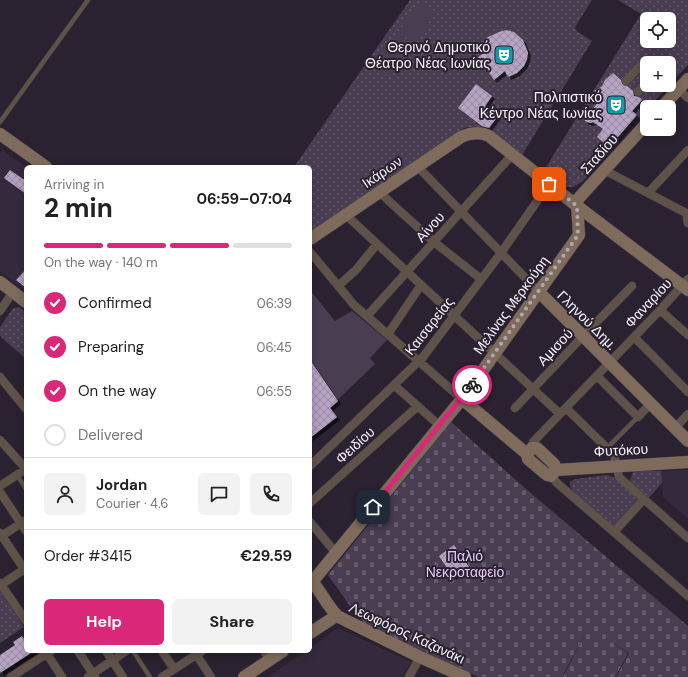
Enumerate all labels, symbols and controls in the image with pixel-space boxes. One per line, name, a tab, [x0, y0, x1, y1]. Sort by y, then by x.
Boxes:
map controls	[640, 12, 676, 136]
button: locate	[640, 12, 676, 48]
place label: Θερινό Δημοτικό Θέατρο Νέας Ιωνίας	[365, 38, 490, 72]
theatre icon: Θερινό Δημοτικό Θέατρο Νέας Ιωνίας	[493, 44, 515, 66]
button: +	[640, 56, 676, 92]
place label: Πολιτιστικό Κέντρο Νέας Ιωνίας	[480, 88, 602, 122]
theatre icon: Πολιτιστικό Κέντρο Νέας Ιωνίας	[605, 94, 627, 116]
button: −	[640, 100, 676, 136]
street label: Σταδίου	[576, 130, 622, 178]
street label: Ικάρων	[358, 152, 406, 192]
pin	[532, 167, 566, 201]
icon: bag	[538, 173, 560, 195]
text: Arriving in	[44, 176, 104, 193]
text: 06:59–07:04	[197, 189, 292, 209]
text: 2 min	[44, 191, 113, 225]
street label: Αίνου	[412, 208, 448, 246]
street label: Μελίνας Μερκούρη	[469, 252, 553, 358]
text: On the way · 140 m	[44, 254, 158, 271]
street label: Φαναρίου	[621, 275, 675, 331]
street label: Γληνού Δημ.	[554, 287, 621, 354]
icon: check	[44, 292, 66, 314]
text: Confirmed	[78, 293, 152, 313]
street label: Καισαρείας	[401, 293, 458, 359]
text: 06:39	[257, 295, 292, 312]
street label: Αμισού	[533, 325, 577, 369]
icon: check	[44, 336, 66, 358]
text: Preparing	[78, 337, 144, 357]
text: 06:45	[256, 339, 292, 356]
courier	[452, 365, 492, 405]
icon: bike	[461, 374, 483, 396]
icon: check	[44, 380, 66, 402]
text: On the way	[78, 381, 157, 401]
text: 06:55	[256, 383, 292, 400]
street label: Φειδίου	[332, 423, 378, 467]
text: Delivered	[78, 425, 143, 445]
street label: Φυτόκου	[593, 440, 649, 460]
button: person	[44, 473, 86, 515]
button: chat	[198, 473, 240, 515]
button: phone	[250, 473, 292, 515]
text: Jordan	[96, 475, 147, 495]
pin	[356, 490, 390, 524]
text: Courier · 4.6	[96, 495, 168, 512]
icon: home	[362, 496, 384, 518]
text: Order #3415	[44, 546, 132, 566]
text: €29.59	[240, 546, 292, 566]
park label: Παλιό Νεκροταφείο	[426, 547, 504, 581]
street label: Λεωφόρος Καζανάκι	[346, 598, 468, 668]
button: Help	[44, 599, 164, 645]
button: Share	[172, 599, 292, 645]

